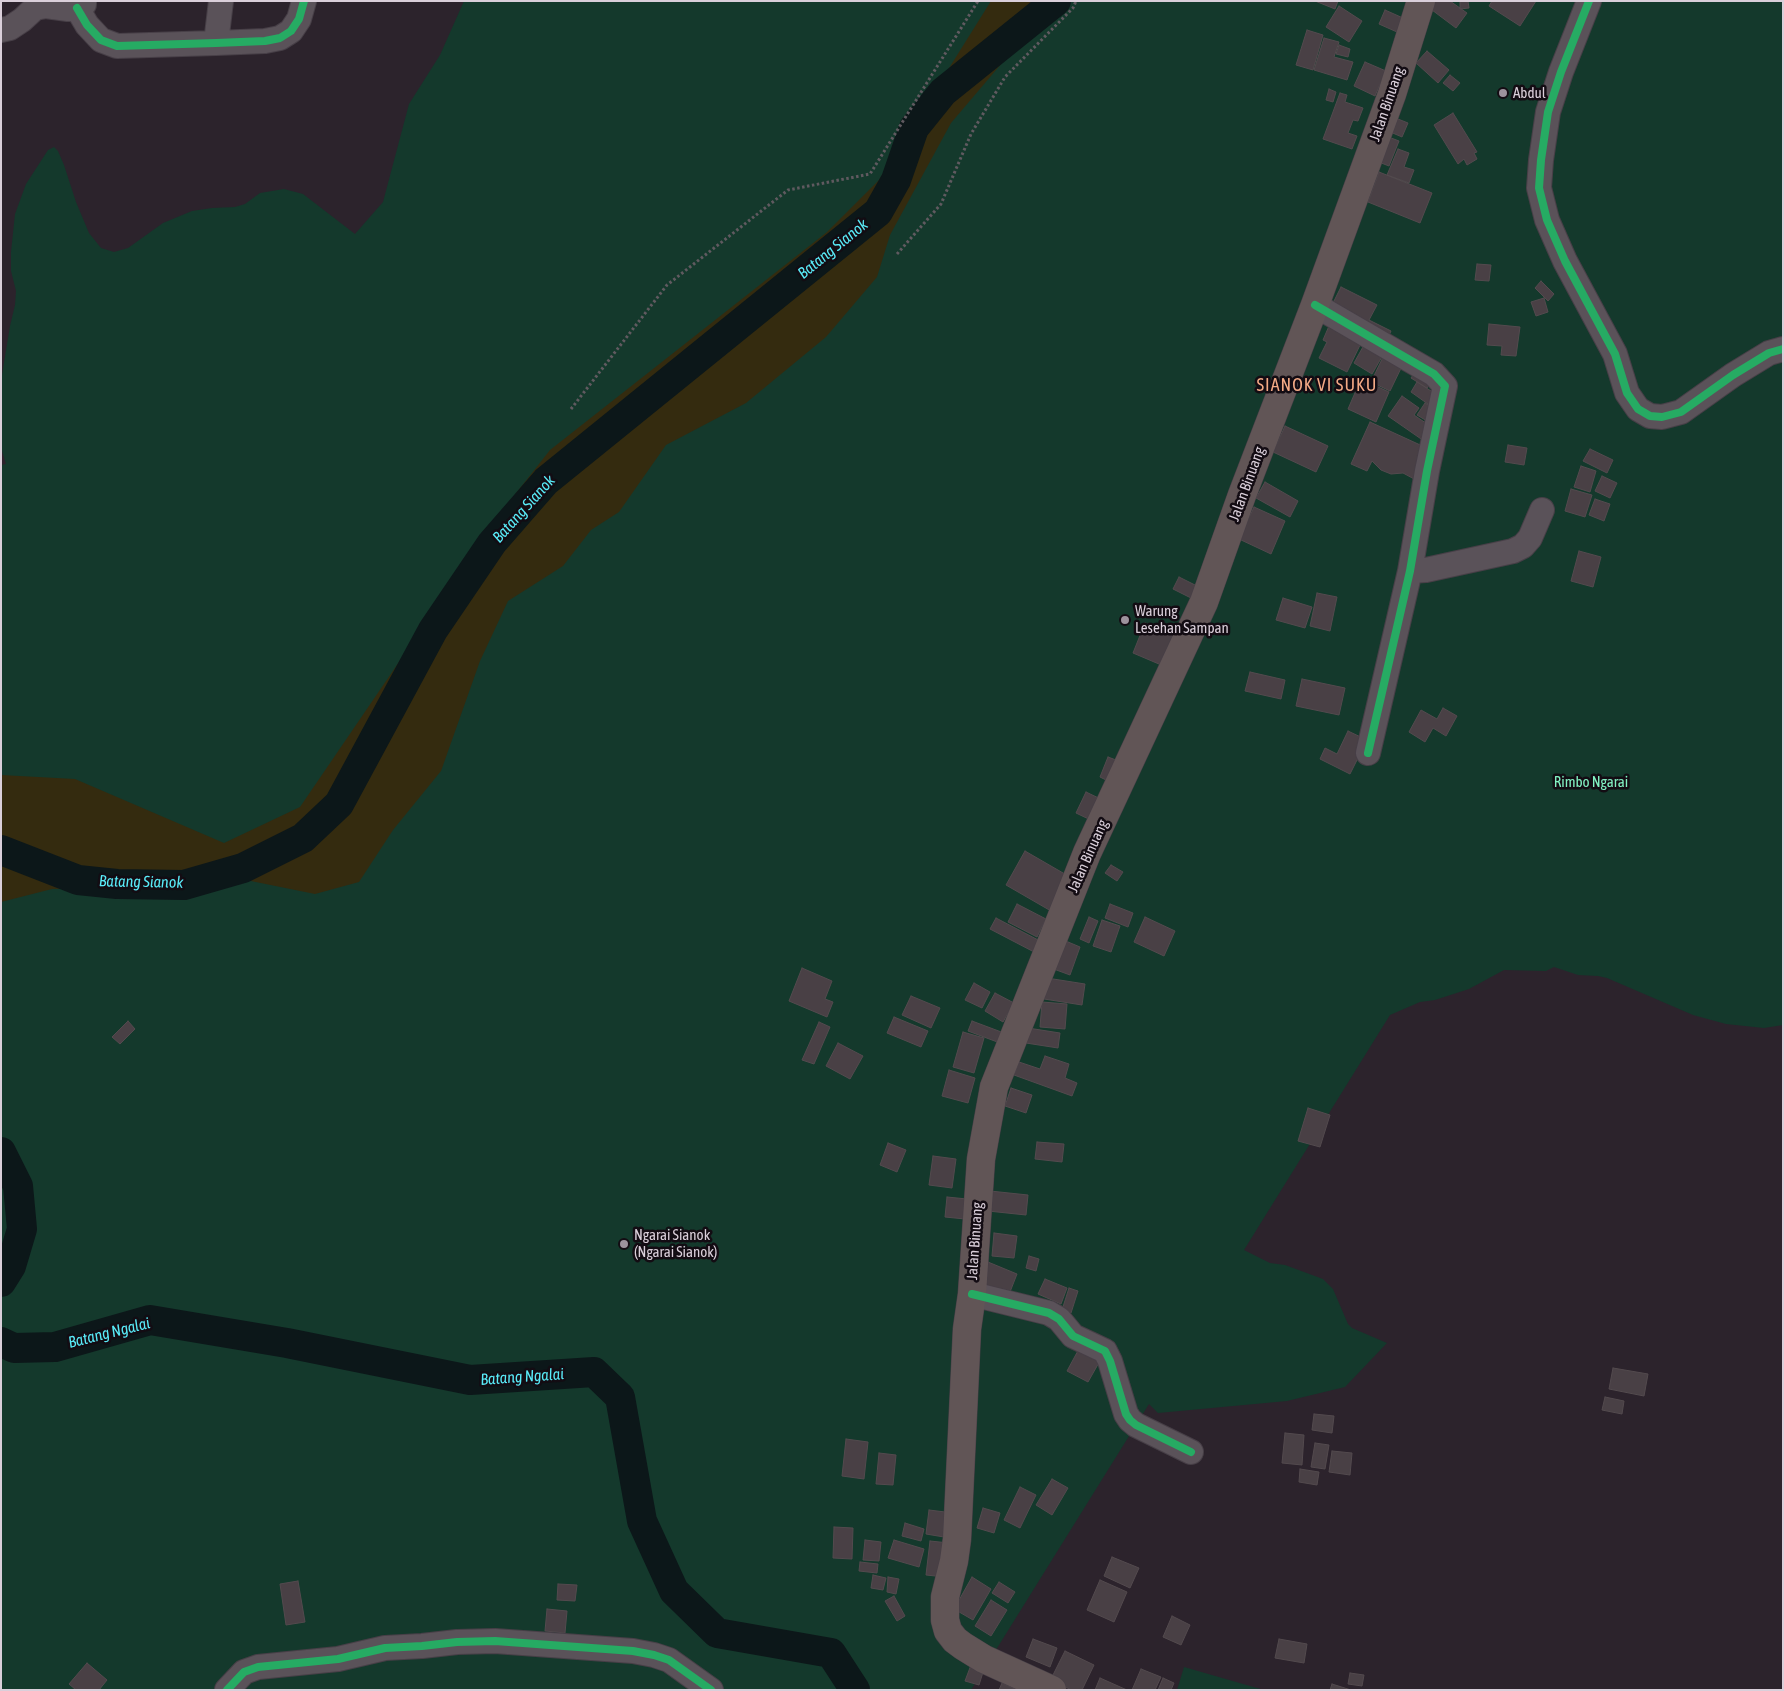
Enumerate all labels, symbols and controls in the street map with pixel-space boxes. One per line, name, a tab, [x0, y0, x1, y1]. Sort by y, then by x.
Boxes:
street label: Jalan Binuang	[1366, 64, 1408, 144]
place label: Abdul	[1513, 84, 1546, 102]
marker: Abdul	[1497, 87, 1509, 99]
water label: Batang Sianok	[794, 215, 872, 283]
district label: SIANOK VI SUKU	[1255, 374, 1379, 396]
street label: Jalan Binuang	[1225, 444, 1269, 524]
water label: Batang Sianok	[489, 471, 559, 547]
place label: Warung Lesehan Sampan	[1135, 602, 1229, 637]
marker: Warung Lesehan Sampan	[1119, 614, 1131, 626]
park label: Rimbo Ngarai	[1554, 773, 1628, 791]
street label: Jalan Binuang	[1064, 817, 1112, 895]
water label: Batang Sianok	[99, 872, 183, 892]
street label: Jalan Binuang	[963, 1202, 987, 1280]
place label: Ngarai Sianok (Ngarai Sianok)	[634, 1226, 717, 1261]
marker: Ngarai Sianok (Ngarai Sianok)	[618, 1238, 630, 1250]
water label: Batang Ngalai	[66, 1314, 152, 1352]
water label: Batang Ngalai	[480, 1365, 564, 1389]

